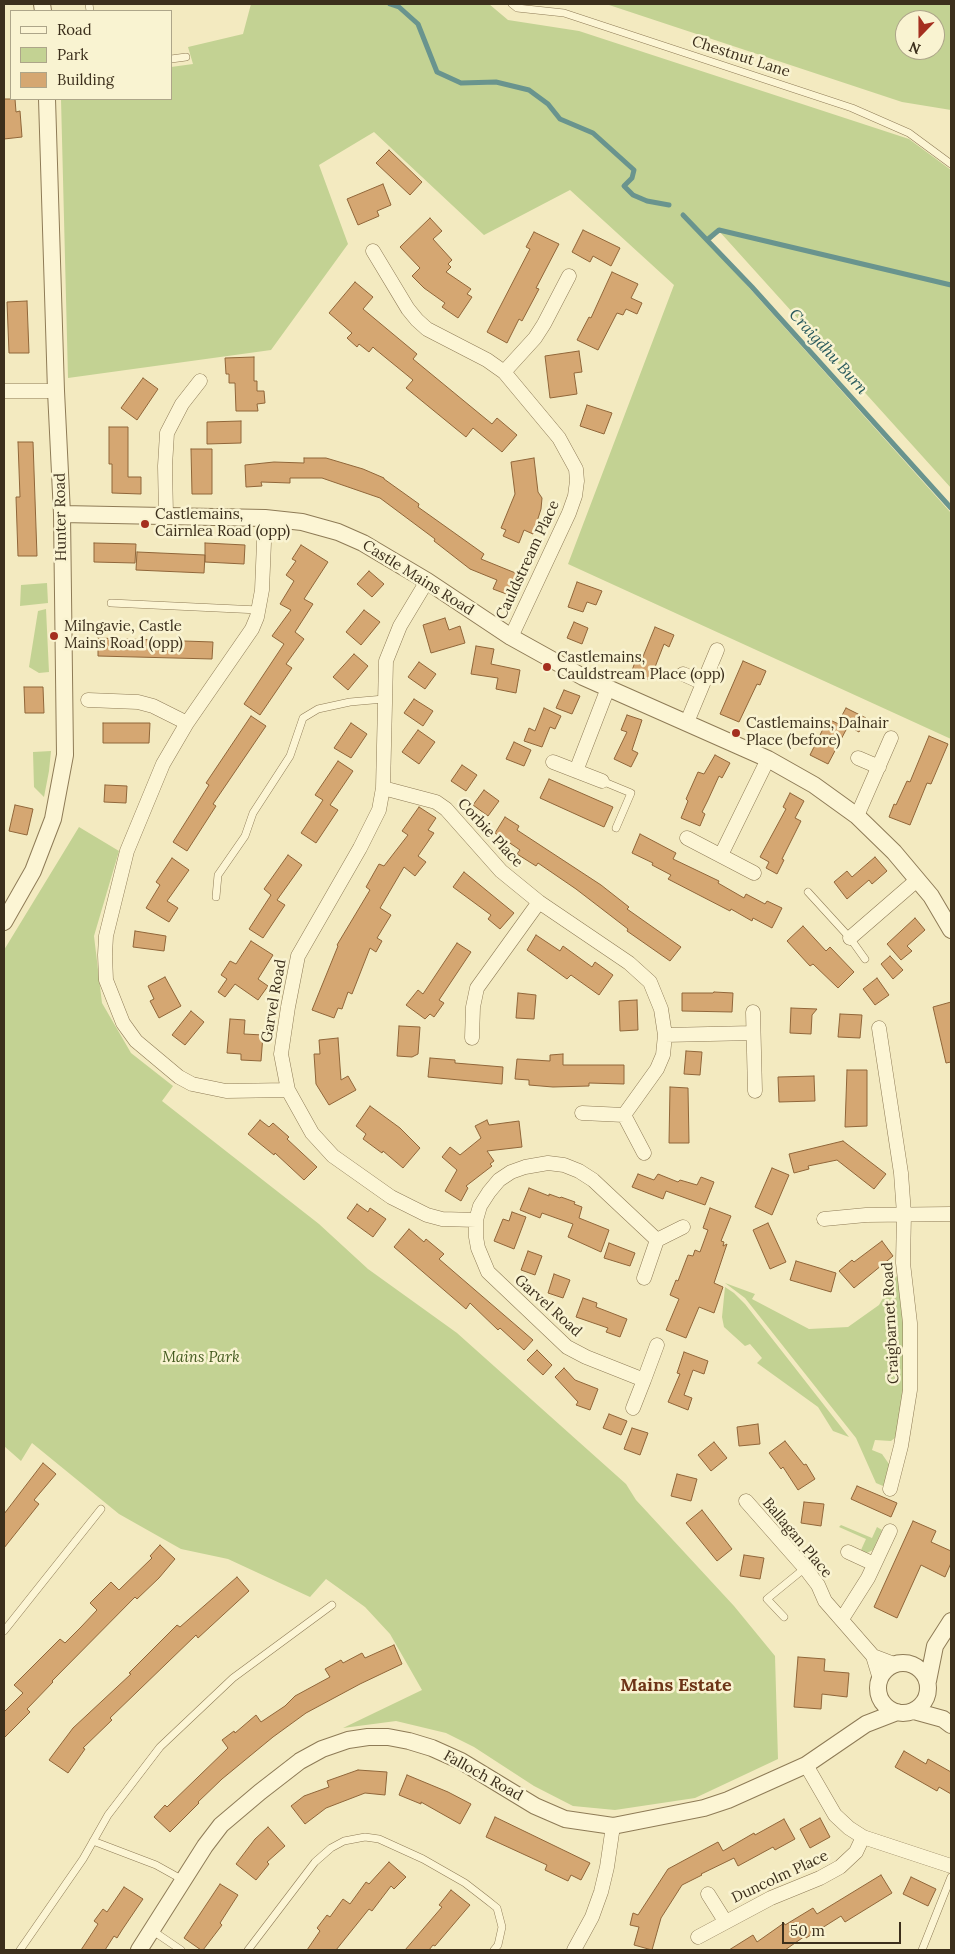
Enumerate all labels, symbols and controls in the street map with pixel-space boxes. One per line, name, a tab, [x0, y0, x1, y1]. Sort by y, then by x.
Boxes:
legend	[10, 10, 172, 100]
north arrow	[895, 10, 945, 60]
text: Road	[57, 20, 92, 39]
street label: Chestnut Lane	[690, 33, 792, 81]
text: N	[906, 38, 923, 58]
text: Park	[57, 45, 88, 64]
text: Building	[57, 70, 114, 89]
water label: Craigdhu Burn	[785, 305, 871, 399]
street label: Hunter Road	[51, 473, 71, 561]
street label: Cauldstream Place	[493, 498, 563, 622]
place label: Castlemains, Cairnlea Road (opp)	[155, 506, 290, 541]
marker: Castlemains, Cairnlea Road (opp)	[139, 518, 151, 530]
street label: Castle Mains Road	[359, 537, 477, 619]
place label: Milngavie, Castle Mains Road (opp)	[64, 618, 183, 653]
marker: Milngavie, Castle Mains Road (opp)	[48, 630, 60, 642]
place label: Castlemains, Cauldstream Place (opp)	[557, 649, 725, 684]
marker: Castlemains, Cauldstream Place (opp)	[541, 661, 553, 673]
place label: Castlemains, Dalnair Place (before)	[746, 715, 889, 750]
marker: Castlemains, Dalnair Place (before)	[730, 727, 742, 739]
street label: Corbie Place	[454, 795, 526, 871]
street label: Garvel Road	[258, 958, 290, 1044]
street label: Craigbarnet Road	[879, 1262, 903, 1384]
street label: Garvel Road	[511, 1271, 585, 1341]
park label: Mains Park	[162, 1349, 240, 1367]
street label: Ballagan Place	[758, 1494, 836, 1582]
district label: Mains Estate	[620, 1675, 732, 1697]
street label: Falloch Road	[440, 1747, 526, 1805]
street label: Duncolm Place	[729, 1847, 831, 1907]
scale bar	[785, 1912, 904, 1944]
text: 50 m	[790, 1921, 825, 1940]

